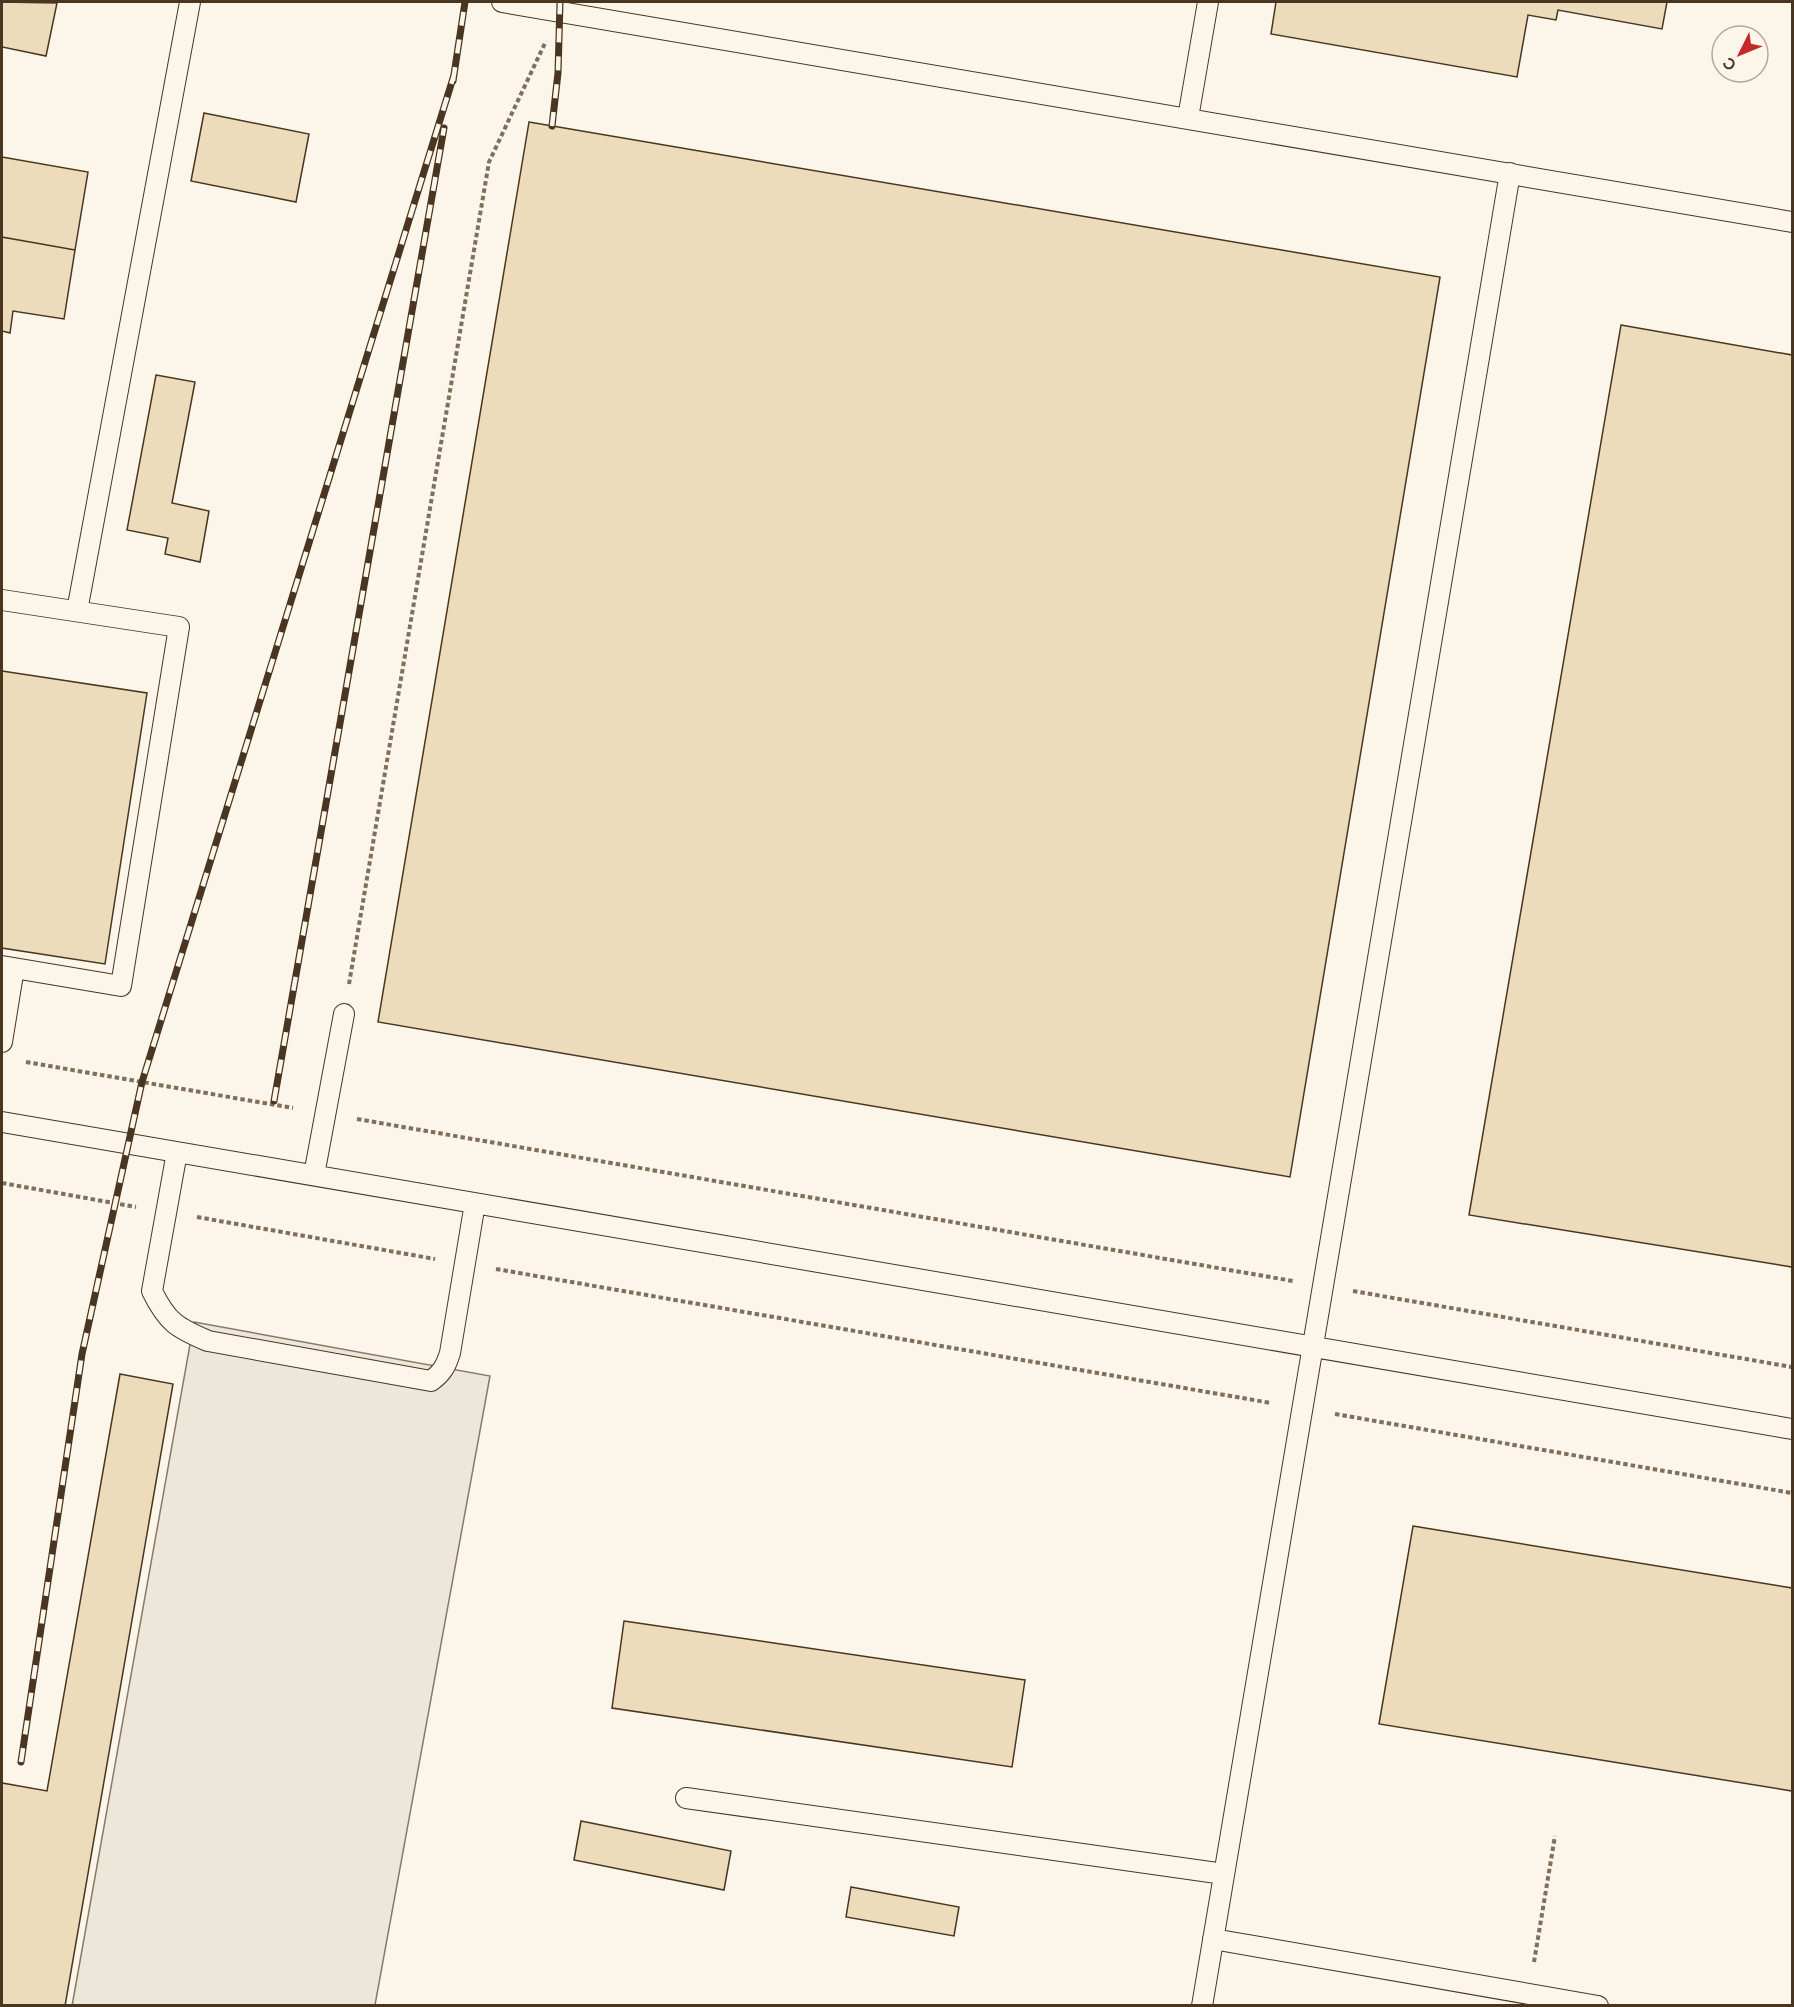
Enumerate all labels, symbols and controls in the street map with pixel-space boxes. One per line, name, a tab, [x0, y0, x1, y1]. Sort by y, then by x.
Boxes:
north arrow	[1710, 24, 1770, 84]
text: С	[1719, 53, 1740, 74]

